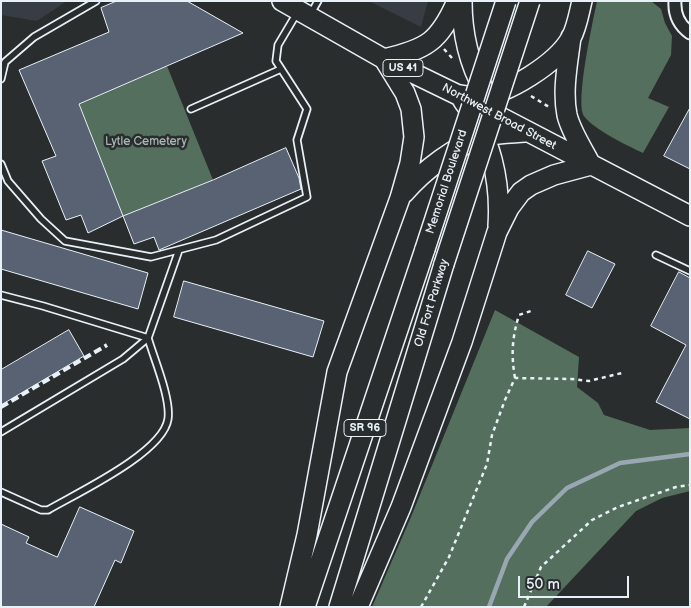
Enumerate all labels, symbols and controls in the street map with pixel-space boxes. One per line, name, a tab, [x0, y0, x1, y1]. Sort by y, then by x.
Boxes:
road number: US 41	[383, 59, 423, 76]
street label: Northwest Broad Street	[439, 81, 559, 153]
street label: Memorial Boulevard	[423, 128, 471, 236]
park label: Lytle Cemetery	[105, 135, 187, 149]
street label: Old Fort Parkway	[412, 257, 452, 349]
road number: SR 96	[344, 419, 386, 436]
scale bar	[521, 566, 632, 598]
text: 50 m	[526, 575, 560, 594]

